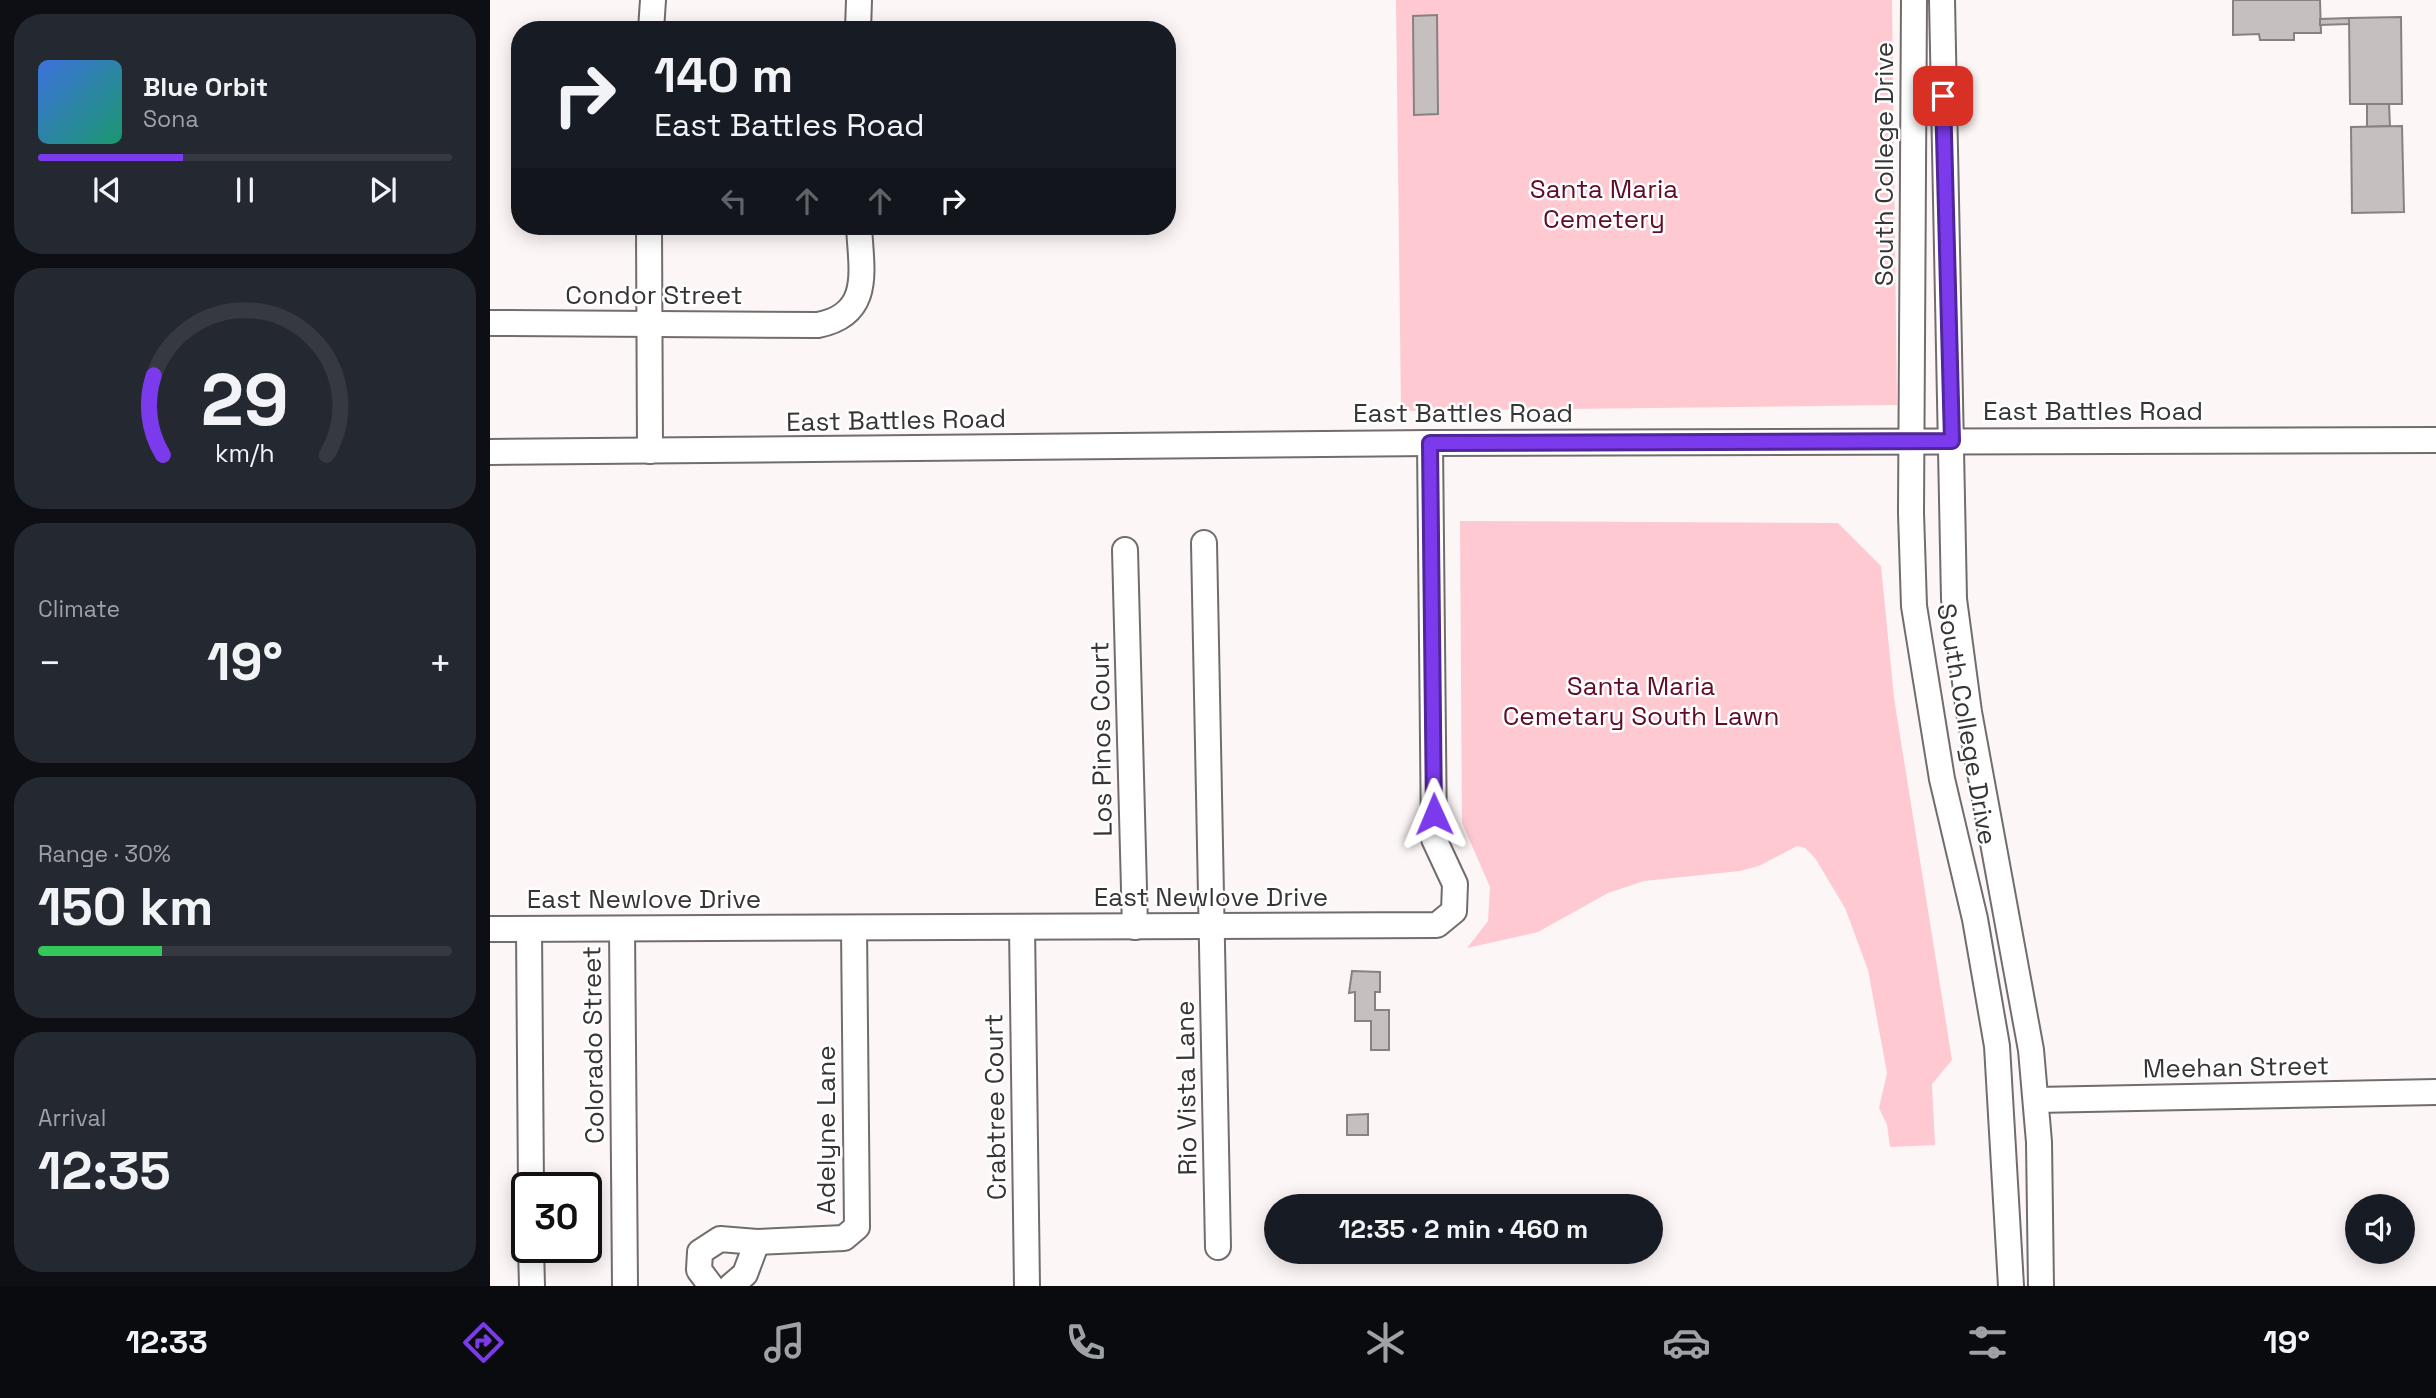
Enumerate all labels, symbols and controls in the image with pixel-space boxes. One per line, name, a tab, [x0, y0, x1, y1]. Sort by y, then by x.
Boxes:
street label: South College Drive	[1867, 42, 1901, 286]
text: 140 m	[654, 44, 793, 106]
icon: right	[539, 49, 630, 140]
pin	[1913, 66, 1973, 126]
text: Blue Orbit	[143, 70, 268, 104]
icon: arrive	[1924, 77, 1962, 115]
text: Sona	[143, 104, 199, 134]
text: East Battles Road	[654, 105, 925, 145]
icon: previous	[88, 171, 126, 209]
icon: pause	[226, 171, 264, 209]
icon: next	[364, 171, 402, 209]
park label: Santa Maria Cemetery	[1530, 172, 1678, 236]
icon: left	[715, 182, 753, 220]
icon: ahead	[788, 182, 826, 220]
icon: ahead	[861, 182, 899, 220]
icon: right	[934, 182, 972, 220]
street label: Condor Street	[565, 278, 743, 312]
text: 29	[201, 353, 289, 446]
street label: East Battles Road	[1983, 394, 2203, 428]
street label: East Battles Road	[1353, 396, 1573, 430]
street label: East Battles Road	[786, 401, 1006, 439]
text: km/h	[215, 436, 275, 468]
text: Climate	[38, 594, 120, 624]
street label: South College Drive	[1929, 601, 2005, 847]
text: 19°	[207, 629, 283, 695]
text: −	[38, 639, 62, 687]
text: +	[428, 639, 452, 687]
street label: Los Pinos Court	[1082, 641, 1120, 837]
park label: Santa Maria Cemetary South Lawn	[1503, 669, 1779, 733]
position arrow	[1397, 777, 1471, 851]
text: Range · 30%	[38, 839, 171, 869]
text: 150 km	[38, 874, 213, 940]
street label: East Newlove Drive	[1094, 880, 1328, 914]
street label: East Newlove Drive	[527, 882, 761, 916]
street label: Colorado Street	[574, 946, 612, 1144]
street label: Rio Vista Lane	[1167, 1000, 1205, 1176]
street label: Crabtree Court	[976, 1013, 1014, 1201]
street label: Adelyne Lane	[809, 1045, 843, 1215]
street label: Meehan Street	[2143, 1048, 2329, 1086]
text: Arrival	[38, 1103, 106, 1133]
text: 12:35	[38, 1138, 171, 1204]
speed limit sign: 30	[511, 1172, 602, 1263]
map controls	[2345, 1194, 2415, 1264]
button: sound	[2345, 1194, 2415, 1264]
text: 12:35 · 2 min · 460 m	[1339, 1212, 1588, 1246]
icon: directions	[459, 1318, 508, 1367]
icon: music	[760, 1318, 809, 1367]
icon: phone	[1061, 1318, 1110, 1367]
icon: climate	[1361, 1318, 1410, 1367]
icon: car	[1662, 1318, 1711, 1367]
icon: filters	[1963, 1318, 2012, 1367]
text: 12:33	[126, 1322, 208, 1362]
text: 19°	[2263, 1322, 2310, 1362]

